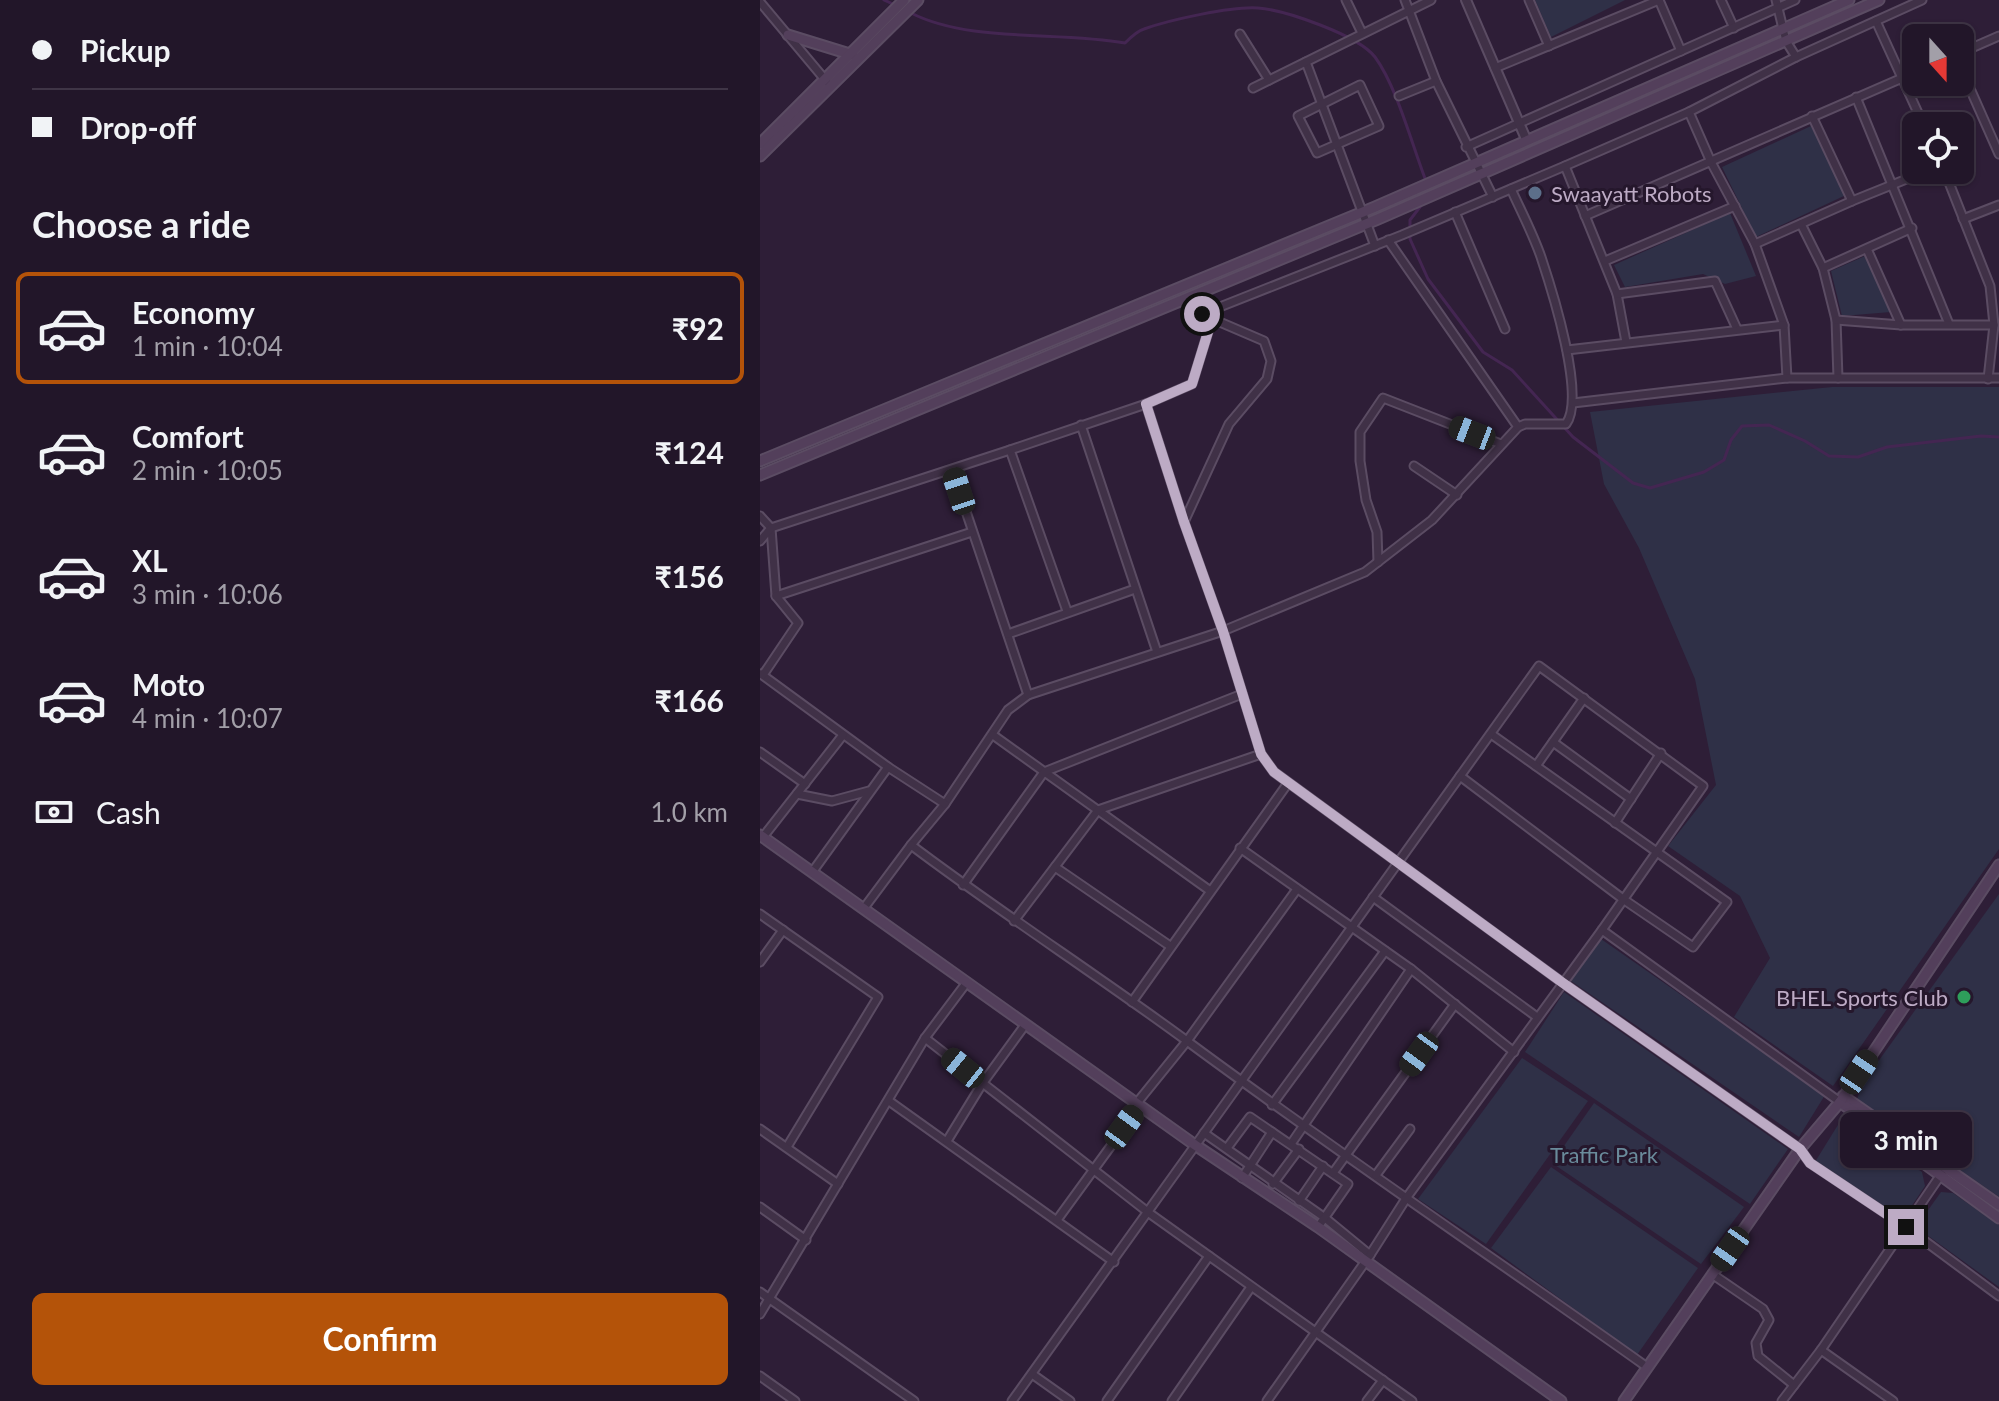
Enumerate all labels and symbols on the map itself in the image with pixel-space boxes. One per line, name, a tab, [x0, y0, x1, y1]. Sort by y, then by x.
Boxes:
north arrow	[1902, 24, 1974, 96]
place label: Swaayatt Robots	[1551, 180, 1711, 207]
marker: Swaayatt Robots	[1526, 184, 1544, 202]
route start	[1184, 296, 1220, 332]
car	[1445, 413, 1499, 453]
car	[940, 464, 978, 518]
place label: BHEL Sports Club	[1776, 984, 1948, 1011]
marker: BHEL Sports Club	[1955, 988, 1973, 1006]
car	[1395, 1028, 1443, 1080]
car	[937, 1044, 989, 1092]
car	[1836, 1045, 1882, 1099]
car	[1100, 1101, 1148, 1153]
callout: 3 min	[1840, 1111, 1972, 1167]
park label: Traffic Park	[1550, 1141, 1659, 1168]
route end	[1888, 1209, 1924, 1245]
car	[1706, 1222, 1754, 1276]

